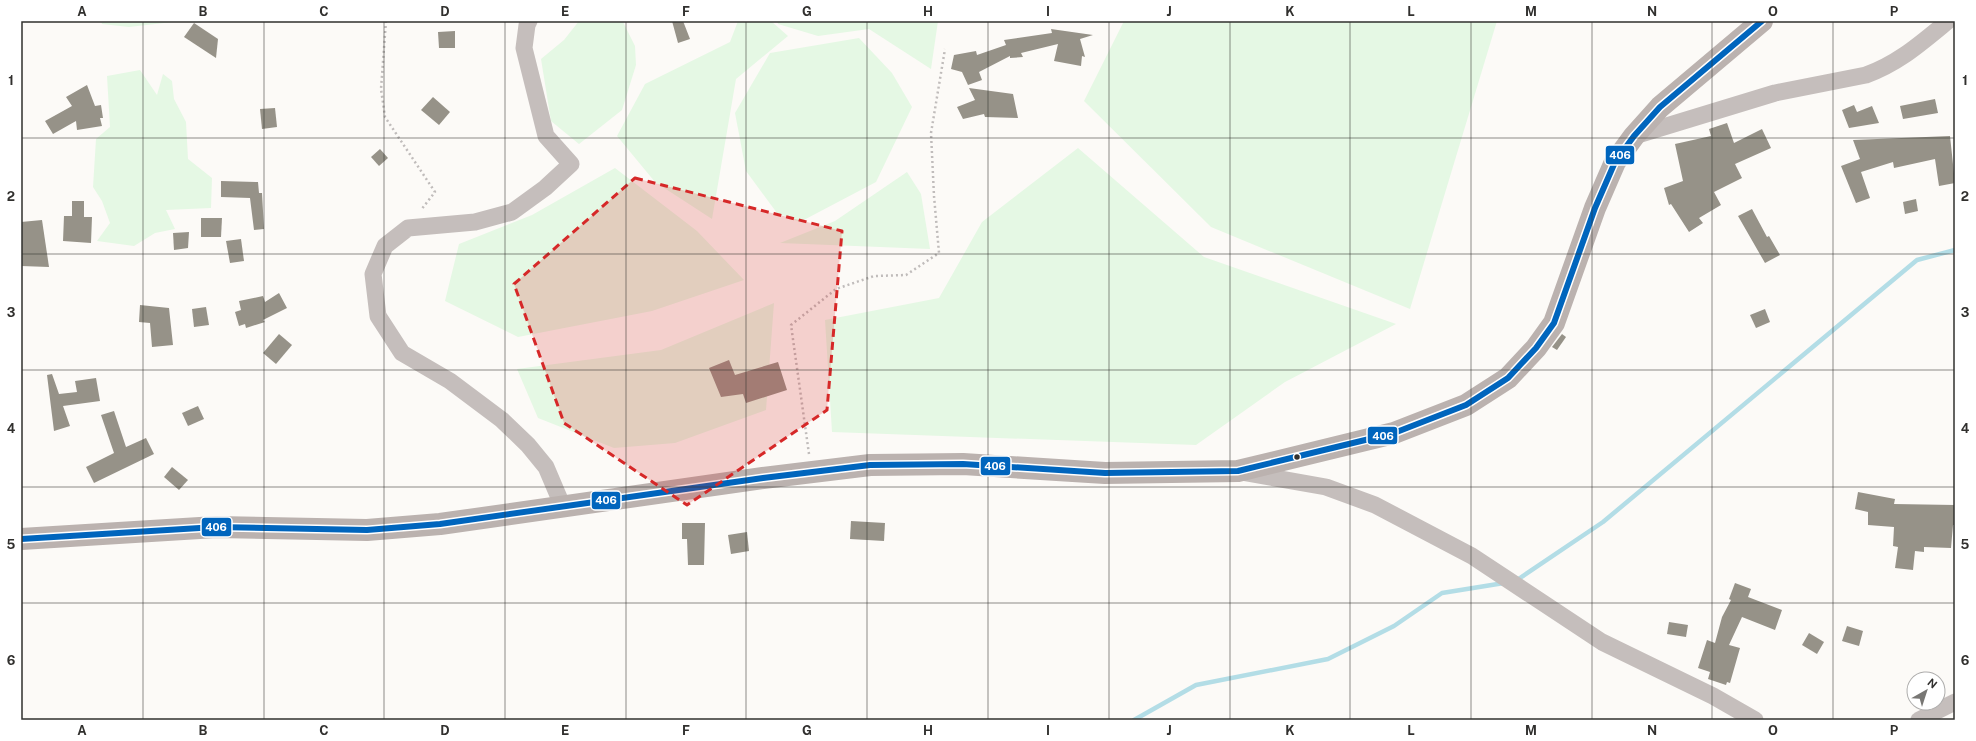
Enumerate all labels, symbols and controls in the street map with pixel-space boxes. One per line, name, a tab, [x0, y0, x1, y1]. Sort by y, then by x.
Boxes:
text: A	[77, 4, 87, 19]
text: B	[199, 4, 208, 19]
text: C	[319, 4, 329, 19]
text: D	[440, 4, 450, 19]
text: E	[561, 4, 569, 19]
text: F	[682, 4, 690, 19]
text: G	[802, 4, 812, 19]
text: H	[923, 4, 933, 19]
text: I	[1046, 4, 1050, 19]
text: J	[1166, 4, 1172, 19]
text: K	[1285, 4, 1295, 19]
text: L	[1407, 4, 1415, 19]
text: M	[1525, 4, 1537, 19]
text: N	[1647, 4, 1657, 19]
text: O	[1768, 4, 1778, 19]
text: P	[1890, 4, 1899, 19]
text: 1	[8, 73, 14, 88]
text: 1	[1962, 73, 1968, 88]
line badge: 406	[1605, 145, 1635, 165]
text: 406	[1609, 149, 1631, 161]
text: 2	[7, 189, 15, 204]
text: 2	[1961, 189, 1969, 204]
text: 3	[7, 305, 16, 320]
text: 3	[1961, 305, 1970, 320]
text: 4	[7, 421, 16, 436]
text: 4	[1961, 421, 1970, 436]
line badge: 406	[1367, 426, 1398, 445]
text: 406	[1372, 430, 1394, 442]
unlabelled marker	[1292, 452, 1302, 462]
line badge: 406	[980, 456, 1011, 476]
text: 406	[984, 460, 1006, 472]
line badge: 406	[591, 491, 621, 510]
text: 406	[595, 494, 617, 506]
line badge: 406	[201, 517, 232, 537]
text: 406	[205, 521, 227, 533]
text: 5	[7, 537, 16, 552]
text: 5	[1961, 537, 1970, 552]
text: 6	[7, 653, 16, 668]
text: 6	[1961, 653, 1970, 668]
north arrow	[1906, 671, 1946, 711]
text: N	[1925, 676, 1939, 691]
text: A	[77, 723, 87, 738]
text: B	[199, 723, 208, 738]
text: C	[319, 723, 329, 738]
text: D	[440, 723, 450, 738]
text: E	[561, 723, 569, 738]
text: F	[682, 723, 690, 738]
text: G	[802, 723, 812, 738]
text: H	[923, 723, 933, 738]
text: I	[1046, 723, 1050, 738]
text: J	[1166, 723, 1172, 738]
text: K	[1285, 723, 1295, 738]
text: L	[1407, 723, 1415, 738]
text: M	[1525, 723, 1537, 738]
text: N	[1647, 723, 1657, 738]
text: O	[1768, 723, 1778, 738]
text: P	[1890, 723, 1899, 738]

